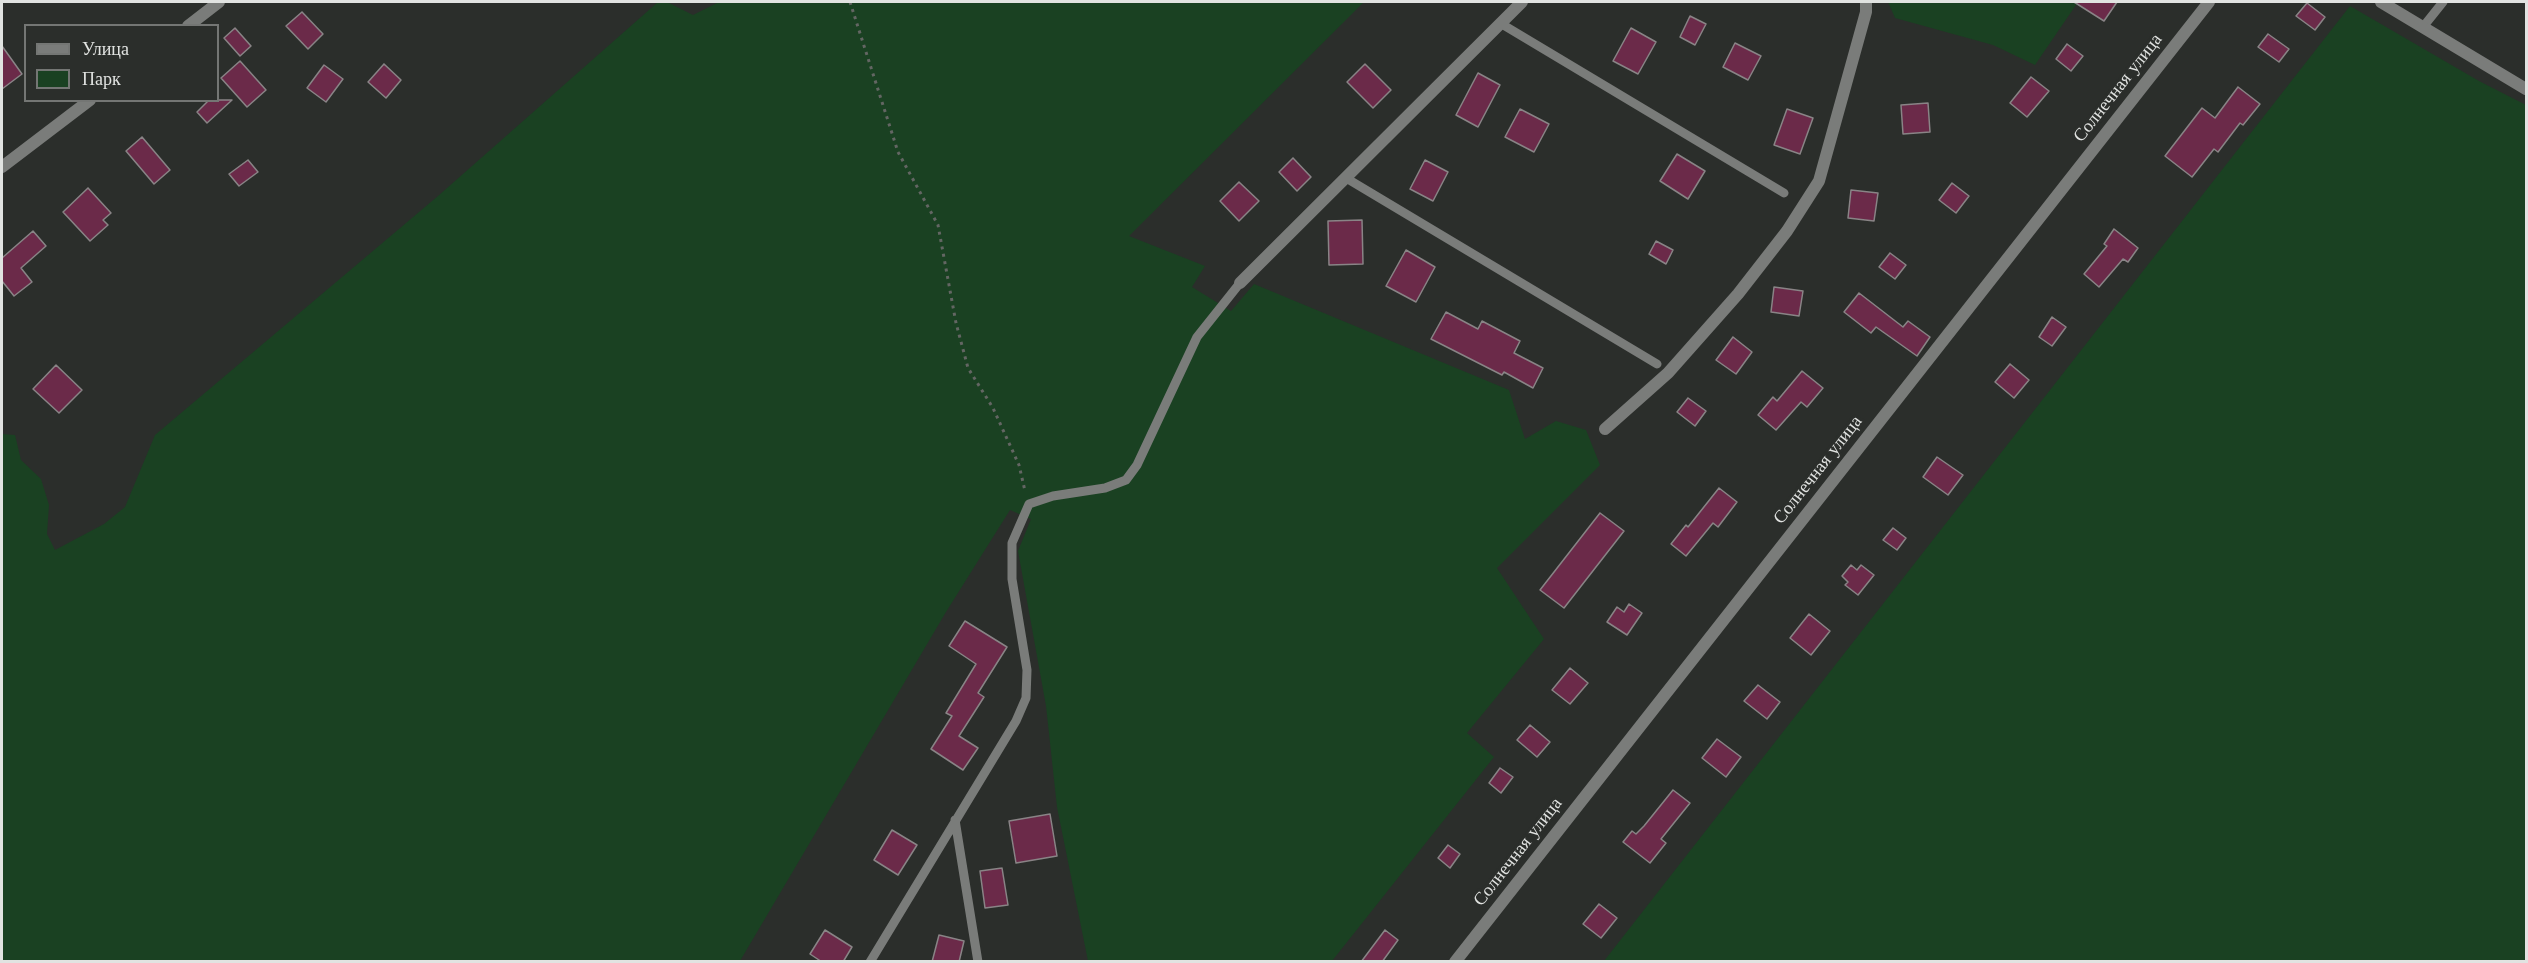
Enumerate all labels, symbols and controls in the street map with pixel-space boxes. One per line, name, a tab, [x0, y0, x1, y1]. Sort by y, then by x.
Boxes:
legend	[24, 24, 219, 102]
street label: Солнечная улица	[2069, 30, 2167, 146]
text: Улица	[82, 38, 129, 60]
text: Парк	[82, 68, 121, 90]
street label: Солнечная улица	[1769, 412, 1867, 528]
street label: Солнечная улица	[1469, 794, 1567, 910]

